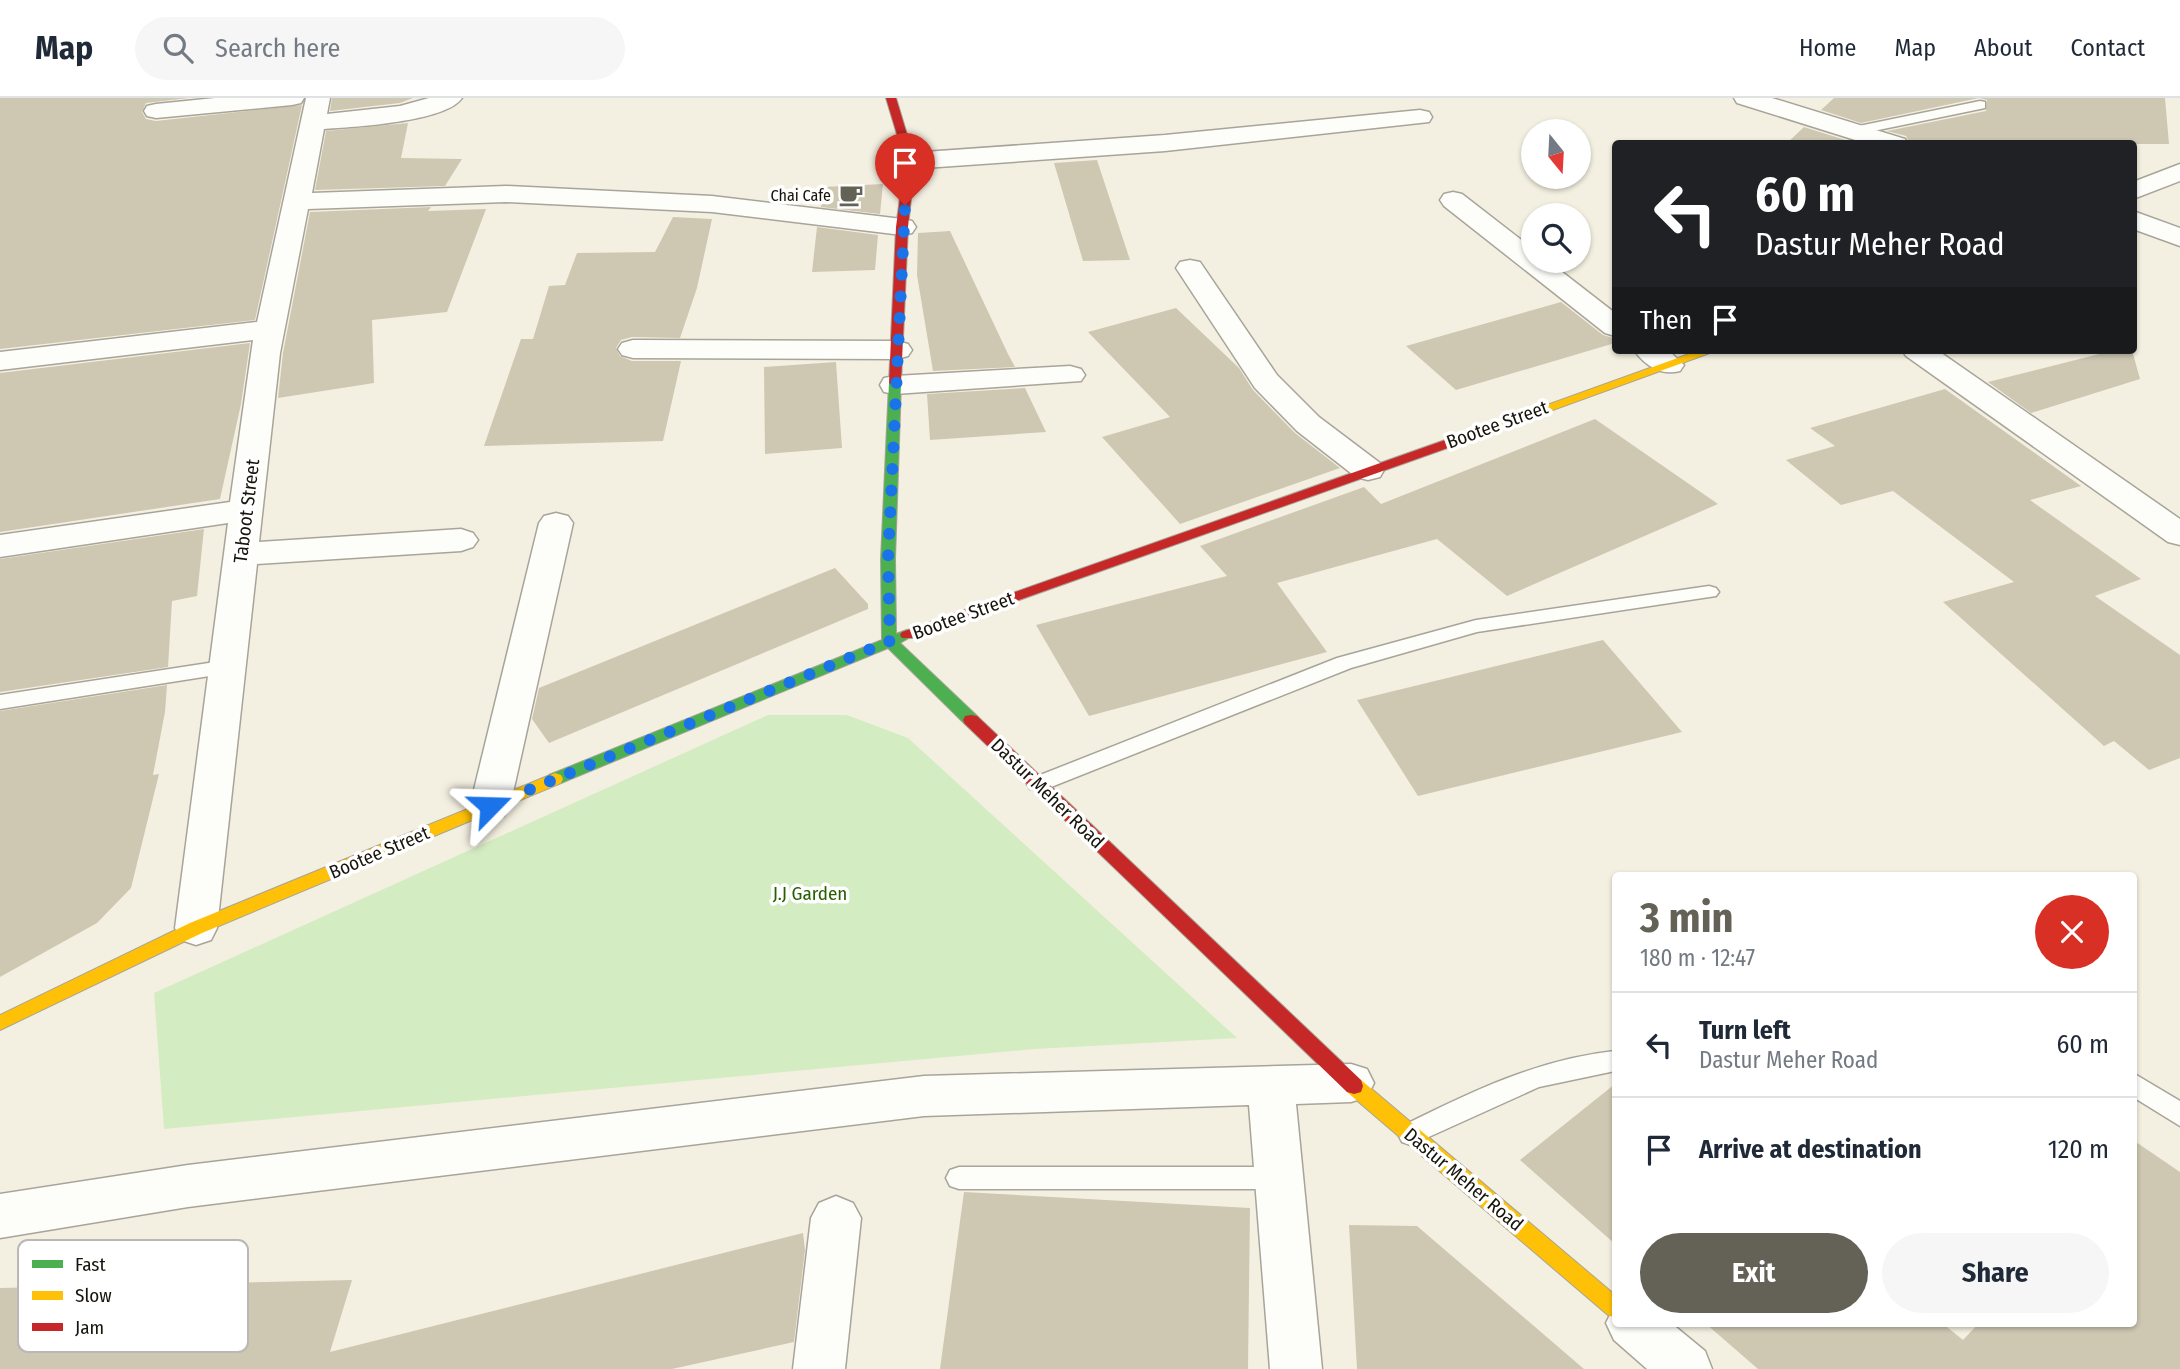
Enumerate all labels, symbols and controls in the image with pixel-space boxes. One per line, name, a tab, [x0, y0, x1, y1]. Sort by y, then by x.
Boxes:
search box	[135, 17, 625, 80]
text: Map	[35, 28, 93, 68]
icon: search	[159, 29, 197, 67]
text: Search here	[215, 33, 340, 64]
text: Home	[1799, 34, 1856, 62]
text: Map	[1894, 34, 1936, 62]
text: About	[1974, 34, 2032, 62]
text: Contact	[2070, 34, 2145, 62]
north arrow	[1521, 119, 1591, 189]
map controls	[1521, 119, 1591, 273]
pin	[875, 133, 935, 205]
icon: arrive	[886, 144, 924, 182]
text: 60 m	[1755, 165, 1855, 224]
icon: left	[1640, 168, 1731, 259]
cafe icon: Chai Cafe	[837, 181, 865, 209]
place label: Chai Cafe	[771, 186, 831, 205]
button: search	[1521, 203, 1591, 273]
text: Dastur Meher Road	[1755, 225, 2005, 263]
icon: arrive	[1706, 301, 1744, 339]
text: Then	[1640, 305, 1692, 336]
street label: Bootee Street	[1443, 395, 1552, 453]
street label: Taboot Street	[229, 457, 264, 564]
street label: Bootee Street	[909, 586, 1018, 644]
street label: Dastur Meher Road	[986, 734, 1109, 853]
position arrow	[453, 769, 527, 843]
street label: Bootee Street	[326, 821, 433, 884]
park label: J.J Garden	[773, 882, 847, 905]
text: 3 min	[1640, 893, 1734, 943]
button: close	[2035, 895, 2109, 969]
text: 180 m · 12:47	[1640, 944, 1755, 972]
text: Turn left	[1699, 1015, 1791, 1046]
icon: left	[1640, 1026, 1678, 1064]
text: 60 m	[2056, 1029, 2109, 1060]
text: Dastur Meher Road	[1699, 1046, 1878, 1074]
street label: Dastur Meher Road	[1400, 1123, 1528, 1236]
icon: arrive	[1640, 1131, 1678, 1169]
text: Arrive at destination	[1699, 1134, 1922, 1165]
text: 120 m	[2048, 1134, 2109, 1165]
button: Exit	[1640, 1233, 1868, 1313]
button: Share	[1882, 1233, 2109, 1313]
legend	[18, 1240, 248, 1352]
text: Fast	[75, 1253, 106, 1276]
text: Slow	[75, 1284, 112, 1307]
text: Jam	[75, 1316, 104, 1339]

